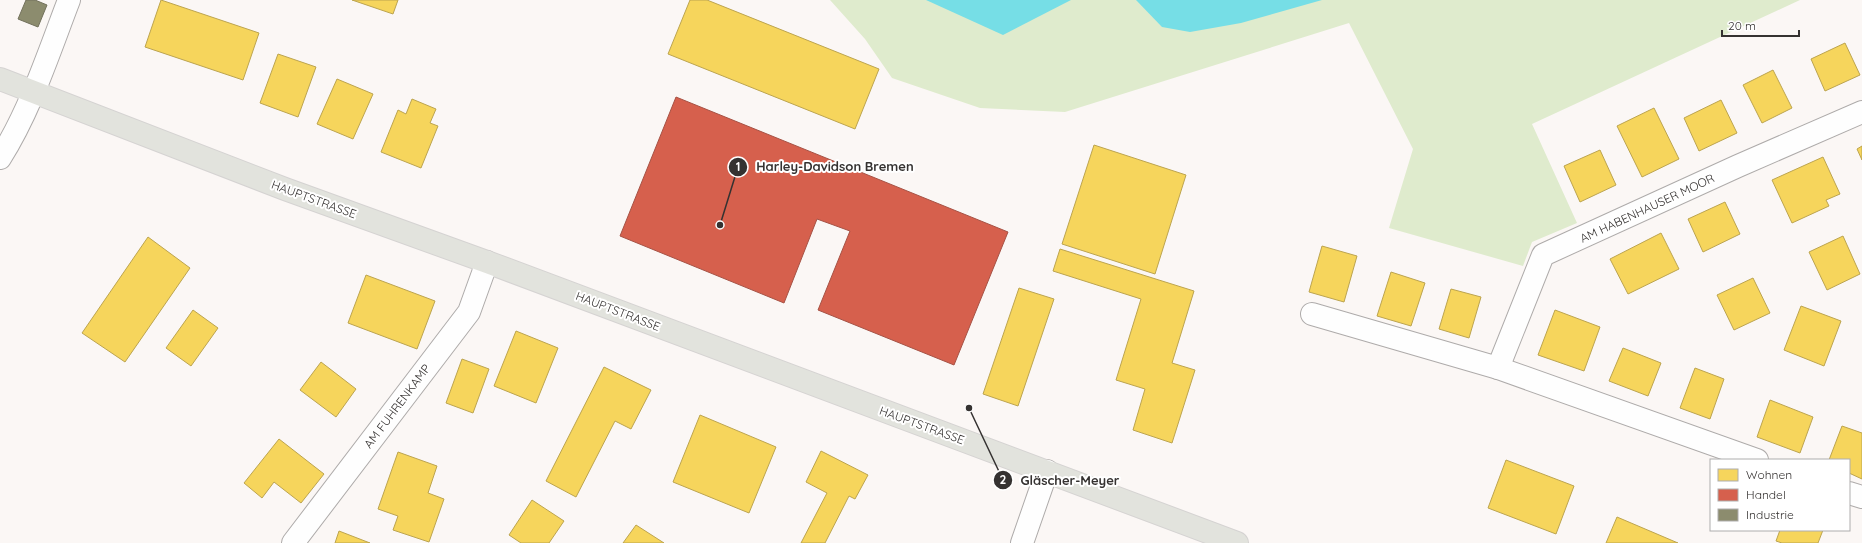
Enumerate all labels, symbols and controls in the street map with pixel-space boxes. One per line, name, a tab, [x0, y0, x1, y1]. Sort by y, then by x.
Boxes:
scale bar	[1722, 12, 1799, 38]
text: 20 m	[1728, 18, 1756, 33]
callout: Harley-Davidson Bremen	[728, 154, 922, 179]
text: Harley-Davidson Bremen	[756, 158, 914, 174]
text: 1	[736, 159, 740, 174]
street label: AM HABENHAUSER MOOR	[1577, 170, 1717, 246]
street label: HAUPTSTRASSE	[269, 177, 359, 221]
street label: HAUPTSTRASSE	[574, 288, 663, 334]
street label: AM FUHRENKAMP	[360, 361, 434, 451]
street label: HAUPTSTRASSE	[877, 403, 967, 447]
legend	[1710, 459, 1850, 531]
text: Wohnen	[1746, 467, 1792, 482]
callout: Gläscher-Meyer	[993, 468, 1128, 493]
text: 2	[1000, 472, 1007, 487]
text: Gläscher-Meyer	[1021, 472, 1120, 488]
text: Handel	[1746, 487, 1786, 502]
text: Industrie	[1746, 507, 1794, 522]

